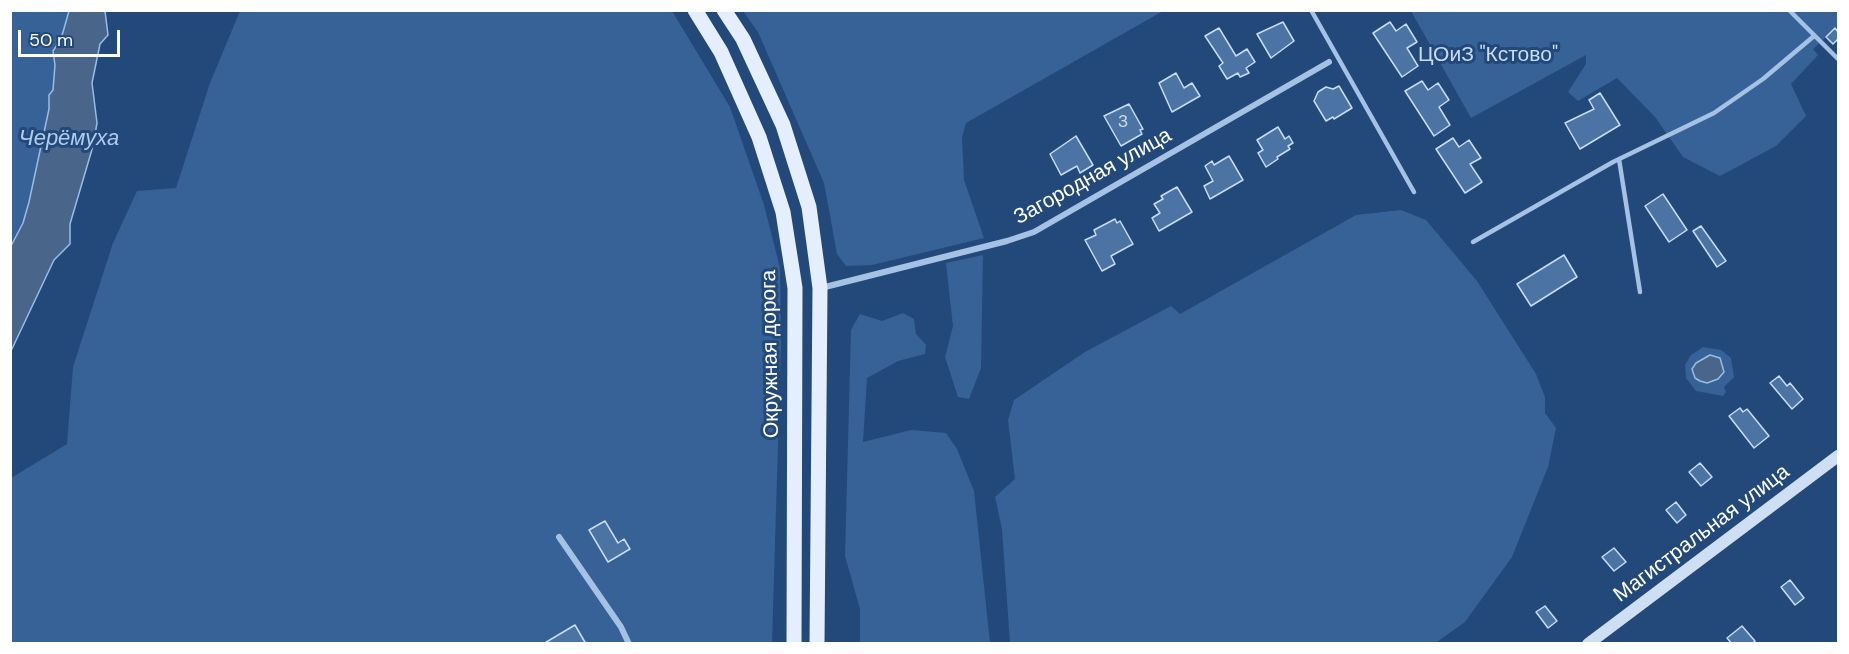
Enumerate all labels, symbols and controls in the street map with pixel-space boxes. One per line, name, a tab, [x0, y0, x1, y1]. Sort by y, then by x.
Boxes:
scale bar	[21, 18, 123, 56]
text: 50 m	[29, 28, 73, 52]
park label: ЦОиЗ "Кстово"	[1418, 42, 1558, 68]
house number: 3	[1118, 111, 1128, 133]
street label: Загородная улица	[1010, 123, 1176, 231]
water label: Черёмуха	[19, 126, 119, 152]
street label: Окружная дорога	[757, 270, 785, 438]
street label: Магистральная улица	[1609, 460, 1795, 608]

